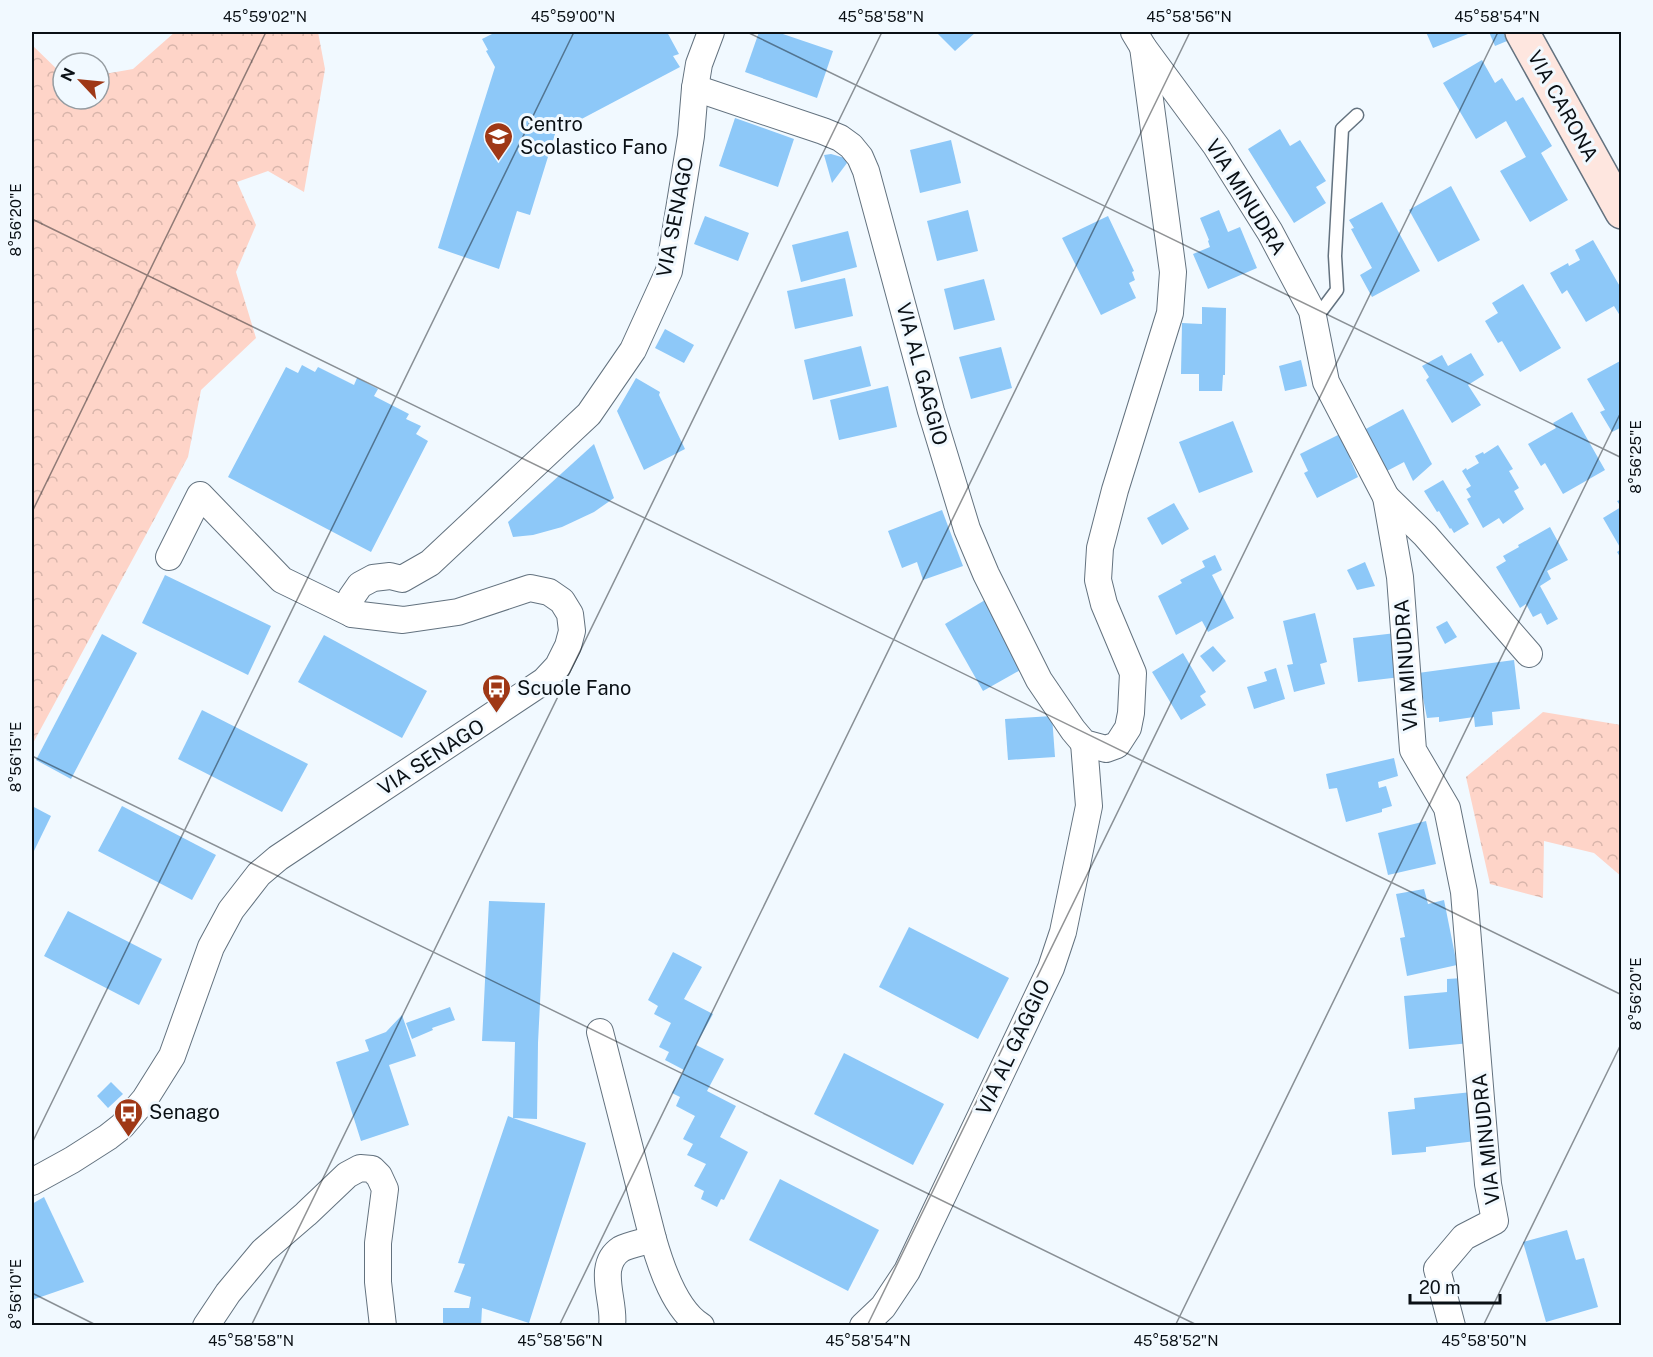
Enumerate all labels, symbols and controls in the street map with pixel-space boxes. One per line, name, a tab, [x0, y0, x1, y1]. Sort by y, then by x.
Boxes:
text: 45°59'02"N	[223, 8, 307, 25]
text: 45°59'00"N	[531, 8, 615, 25]
text: 45°58'58"N	[838, 8, 924, 25]
text: 45°58'56"N	[1146, 8, 1232, 25]
text: 45°58'54"N	[1454, 8, 1540, 25]
street label: VIA CARONA	[1523, 46, 1603, 166]
north arrow	[51, 51, 111, 111]
text: N	[57, 65, 79, 84]
place label: Centro Scolastico Fano	[520, 112, 668, 159]
school or university icon: Centro Scolastico Fano	[483, 120, 515, 162]
street label: VIA MINUDRA	[1201, 135, 1291, 259]
street label: VIA SENAGO	[652, 155, 698, 279]
text: 8°56'20"E	[7, 183, 24, 257]
street label: VIA AL GAGGIO	[891, 300, 953, 448]
text: 8°56'25"E	[1627, 420, 1644, 494]
street label: VIA MINUDRA	[1389, 598, 1423, 732]
bus stop icon: Scuole Fano	[480, 672, 512, 714]
place label: Scuole Fano	[517, 676, 631, 700]
street label: VIA SENAGO	[373, 714, 489, 800]
text: 8°56'15"E	[7, 722, 24, 792]
text: 8°56'20"E	[1627, 957, 1644, 1031]
street label: VIA AL GAGGIO	[971, 975, 1055, 1119]
street label: VIA MINUDRA	[1467, 1072, 1505, 1206]
bus stop icon: Senago	[112, 1096, 144, 1138]
place label: Senago	[149, 1100, 220, 1124]
text: 8°56'10"E	[7, 1259, 24, 1329]
scale bar	[1410, 1267, 1500, 1305]
text: 20 m	[1419, 1277, 1461, 1298]
text: 45°58'58"N	[208, 1332, 294, 1349]
text: 45°58'56"N	[517, 1332, 603, 1349]
text: 45°58'54"N	[825, 1332, 911, 1349]
text: 45°58'52"N	[1133, 1332, 1219, 1349]
text: 45°58'50"N	[1441, 1332, 1527, 1349]

